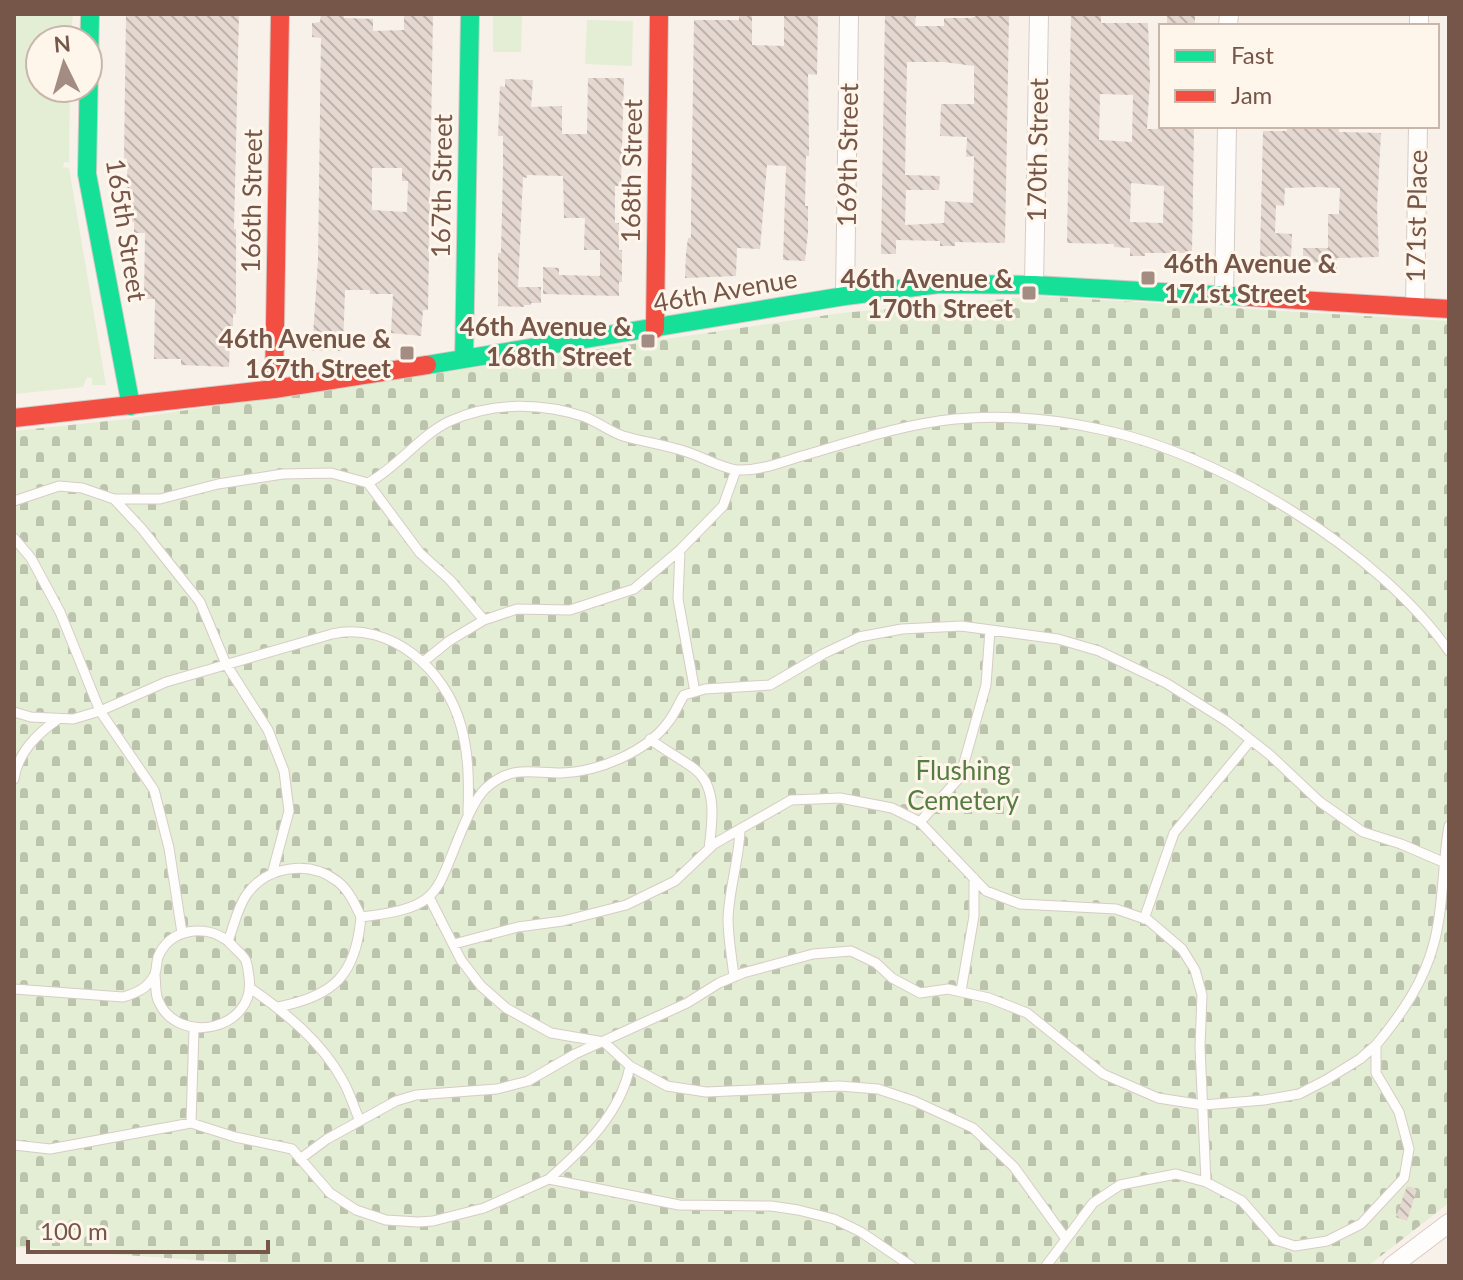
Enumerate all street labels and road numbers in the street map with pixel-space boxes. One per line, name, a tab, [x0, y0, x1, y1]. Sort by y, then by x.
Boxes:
street label: 170th Street	[1020, 77, 1054, 222]
street label: 169th Street	[830, 82, 864, 227]
street label: 168th Street	[614, 98, 648, 243]
street label: 167th Street	[424, 113, 458, 258]
street label: 166th Street	[234, 128, 268, 273]
street label: 171st Place	[1399, 149, 1433, 283]
street label: 165th Street	[100, 156, 154, 304]
street label: 46th Avenue	[650, 262, 800, 318]

